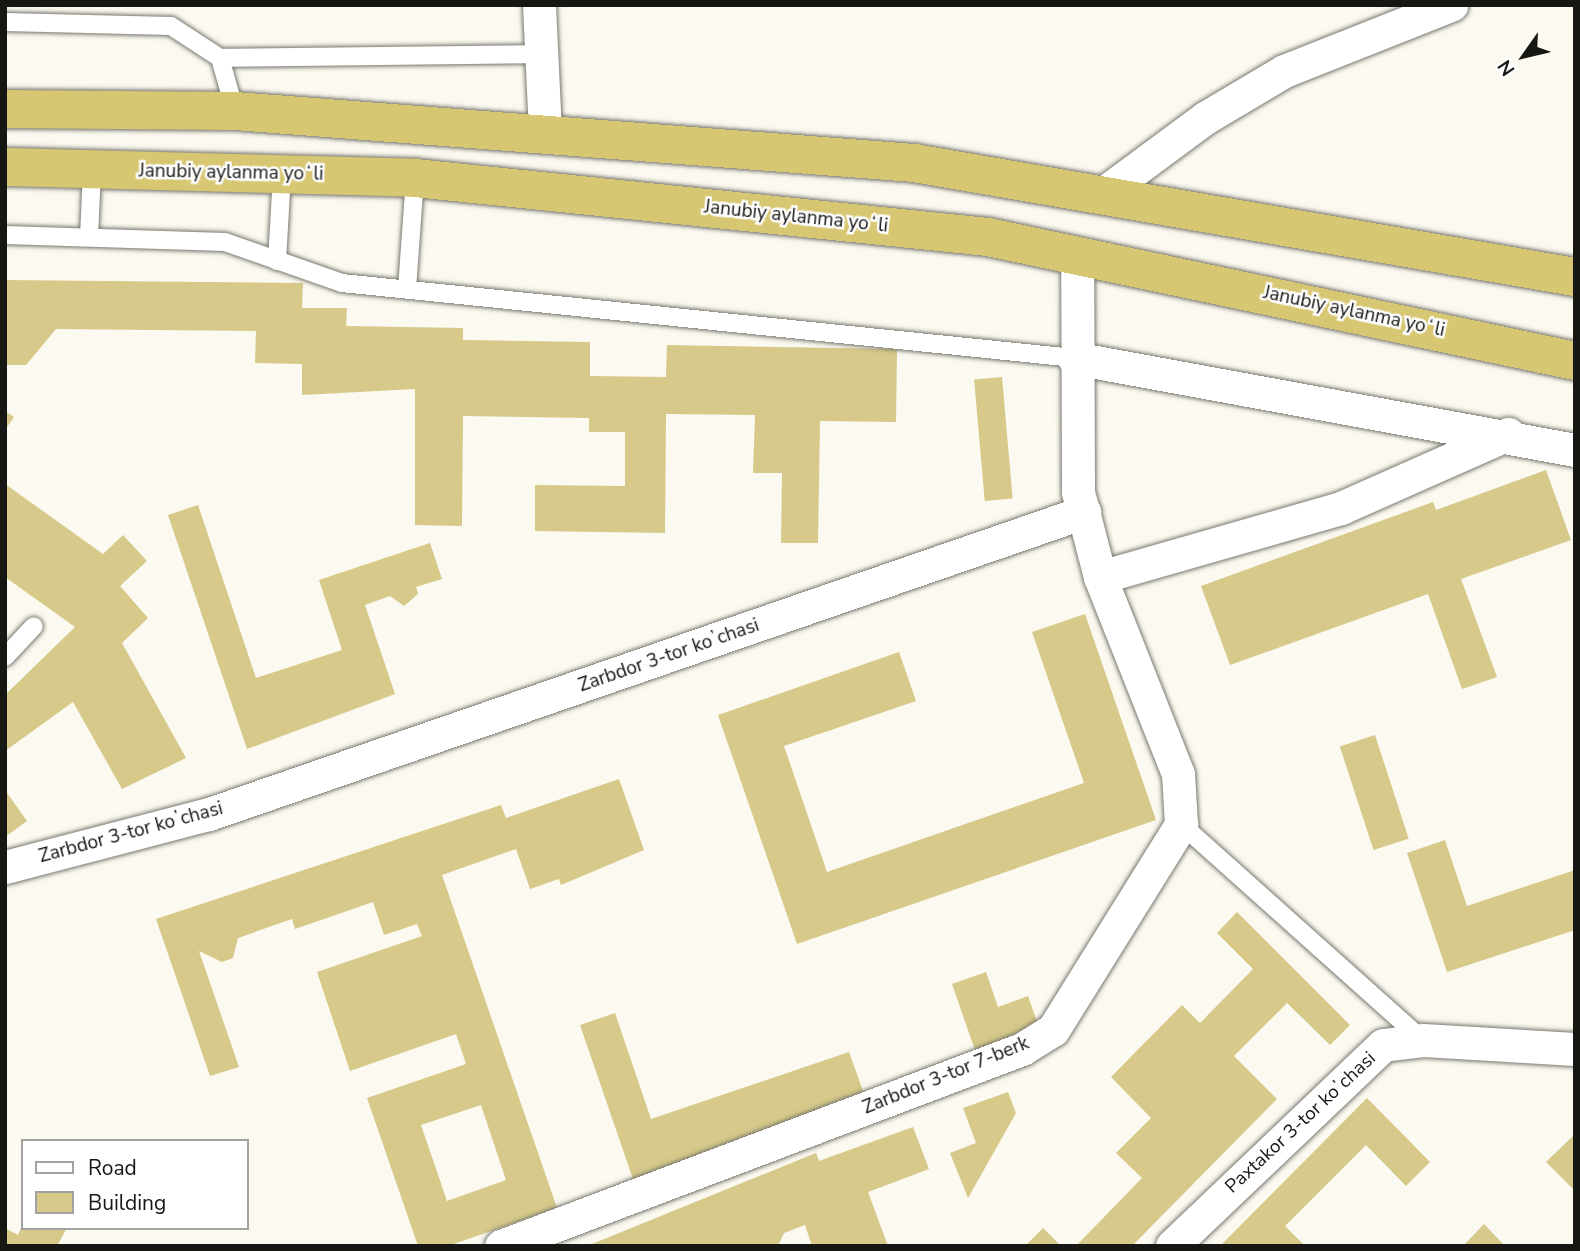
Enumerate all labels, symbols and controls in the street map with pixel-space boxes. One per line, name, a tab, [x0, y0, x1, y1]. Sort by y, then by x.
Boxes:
north arrow	[1489, 21, 1559, 91]
text: N	[1492, 55, 1521, 81]
street label: Janubiy aylanma yoʻli	[138, 160, 324, 186]
street label: Janubiy aylanma yoʻli	[703, 196, 889, 238]
street label: Janubiy aylanma yoʻli	[1261, 282, 1447, 342]
street label: Zarbdor 3-tor koʼchasi	[576, 614, 762, 698]
street label: Zarbdor 3-tor koʼchasi	[36, 797, 226, 869]
street label: Zarbdor 3-tor 7-berk	[859, 1032, 1033, 1120]
street label: Paxtakor 3-tor koʼchasi	[1221, 1047, 1381, 1199]
legend	[21, 1139, 248, 1230]
text: Road	[88, 1154, 137, 1182]
text: Building	[88, 1189, 166, 1217]

